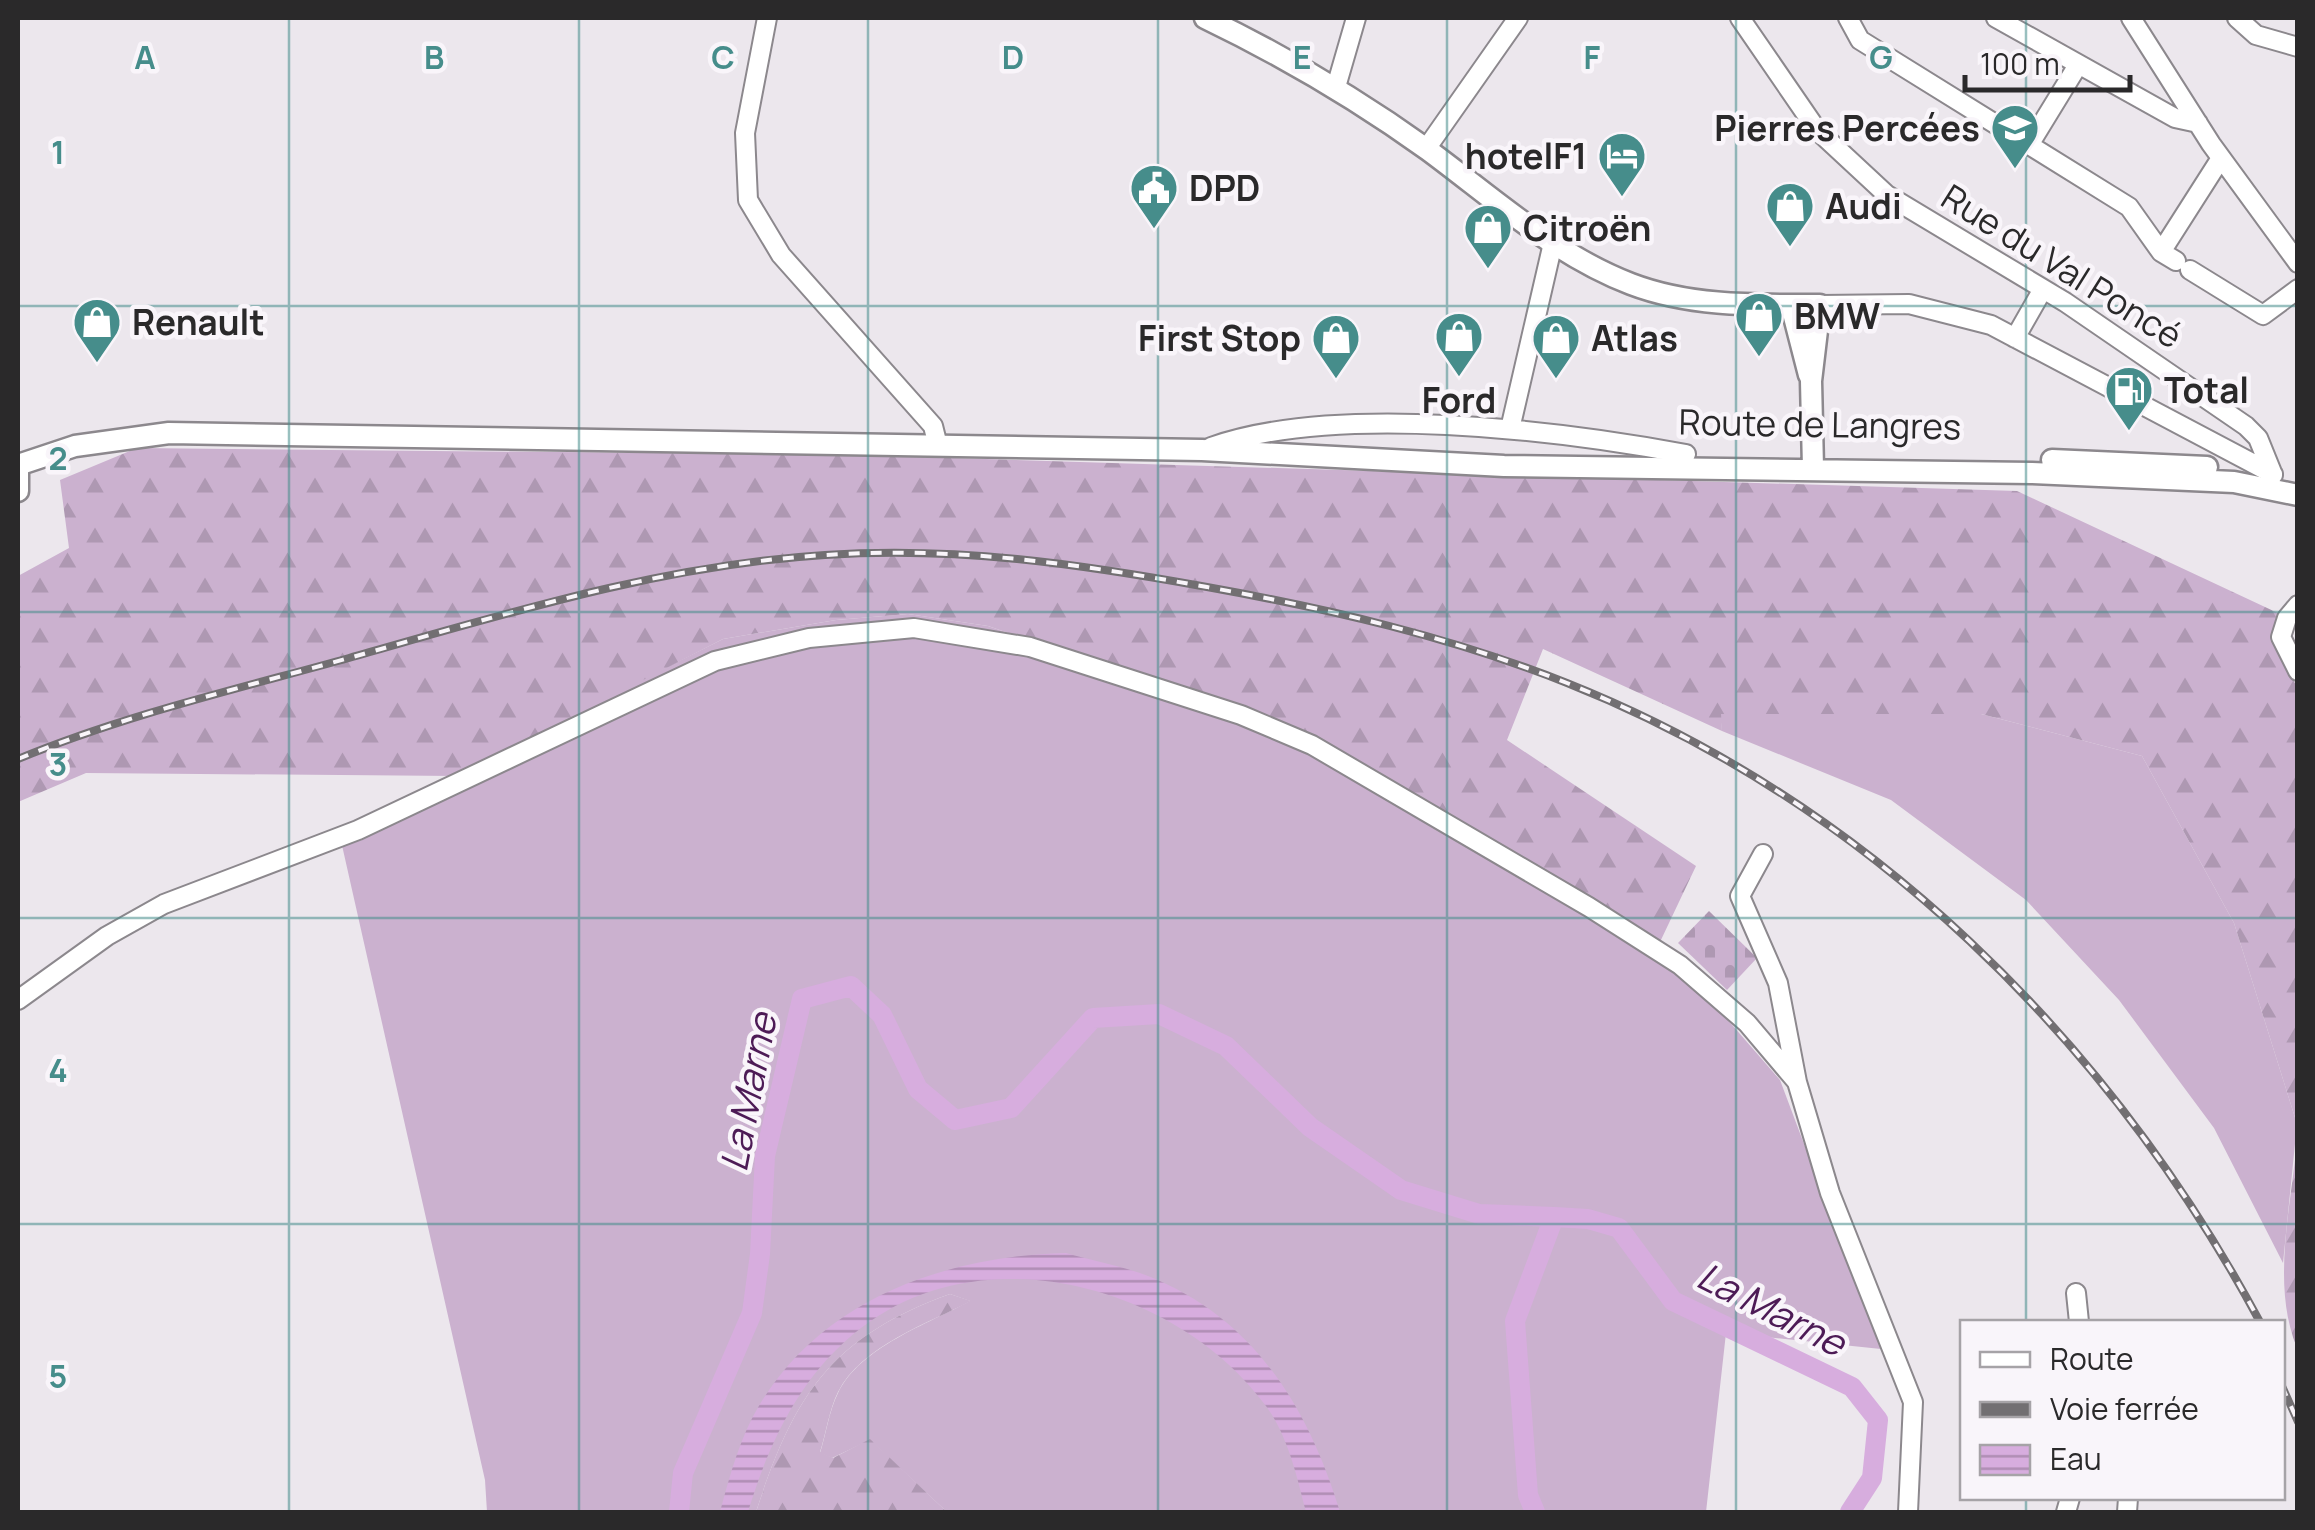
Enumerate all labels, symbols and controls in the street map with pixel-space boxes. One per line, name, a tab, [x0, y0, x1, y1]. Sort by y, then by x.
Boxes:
scale bar	[1965, 30, 2130, 92]
text: A	[134, 35, 156, 79]
text: B	[424, 35, 444, 79]
text: C	[711, 35, 735, 79]
text: D	[1002, 35, 1024, 79]
text: E	[1293, 35, 1311, 79]
text: F	[1584, 35, 1601, 79]
text: G	[1869, 35, 1893, 79]
text: 100 m	[1980, 43, 2060, 84]
school or university icon: Pierres Percées	[1989, 102, 2041, 170]
place label: Pierres Percées	[1714, 104, 1980, 152]
text: 1	[51, 130, 65, 174]
hotel icon: hotelF1	[1596, 130, 1648, 198]
place label: hotelF1	[1465, 132, 1587, 180]
public building icon: DPD	[1128, 162, 1180, 230]
place label: DPD	[1189, 164, 1260, 212]
street label: Rue du Val Poncé	[1933, 173, 2191, 359]
shop icon: Audi	[1764, 180, 1816, 248]
place label: Audi	[1825, 182, 1902, 230]
shop icon: Citroën	[1462, 202, 1514, 270]
place label: Citroën	[1523, 204, 1652, 252]
shop icon: BMW	[1733, 290, 1785, 358]
place label: BMW	[1794, 292, 1880, 340]
shop icon: Renault	[71, 296, 123, 364]
place label: Renault	[132, 298, 265, 346]
shop icon: Ford	[1433, 310, 1485, 378]
shop icon: First Stop	[1310, 312, 1362, 380]
shop icon: Atlas	[1530, 312, 1582, 380]
place label: First Stop	[1138, 314, 1301, 362]
place label: Atlas	[1591, 314, 1678, 362]
fuel station icon: Total	[2103, 364, 2155, 432]
place label: Total	[2164, 366, 2249, 414]
place label: Ford	[1422, 376, 1496, 424]
street label: Route de Langres	[1678, 398, 1962, 450]
text: 2	[48, 436, 68, 480]
text: 3	[49, 742, 67, 786]
water label: La Marne	[706, 1006, 788, 1175]
text: 4	[48, 1048, 68, 1092]
water label: La Marne	[1689, 1249, 1857, 1369]
legend	[1960, 1320, 2285, 1500]
text: Route	[2050, 1338, 2133, 1379]
text: 5	[49, 1354, 67, 1398]
text: Voie ferrée	[2050, 1388, 2199, 1429]
text: Eau	[2050, 1438, 2102, 1479]

